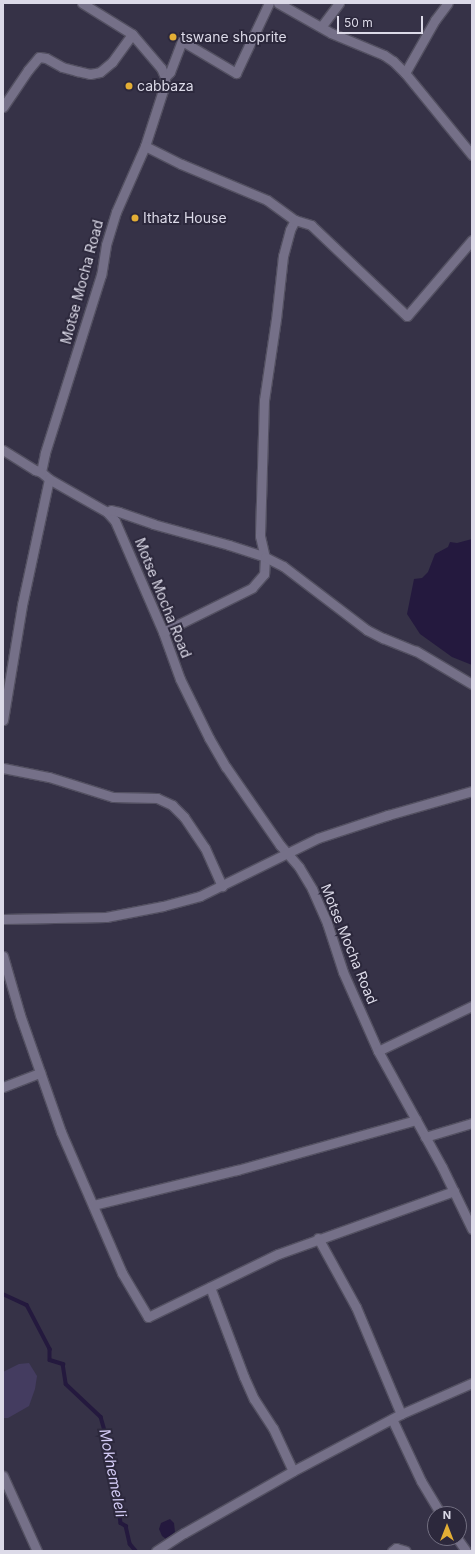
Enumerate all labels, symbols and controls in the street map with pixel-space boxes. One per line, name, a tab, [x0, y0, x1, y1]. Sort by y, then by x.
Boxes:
scale bar	[339, 8, 425, 34]
text: 50 m	[344, 15, 373, 30]
place label: tswane shoprite	[181, 29, 287, 45]
marker: tswane shoprite	[168, 32, 178, 42]
place label: cabbaza	[137, 78, 194, 94]
marker: cabbaza	[124, 81, 134, 91]
place label: Ithatz House	[143, 210, 227, 226]
marker: Ithatz House	[130, 213, 140, 223]
street label: Motse Mocha Road	[57, 218, 107, 346]
street label: Motse Mocha Road	[131, 536, 195, 660]
street label: Motse Mocha Road	[317, 882, 381, 1006]
water label: Mokhemeleli	[96, 1427, 130, 1519]
north arrow	[427, 1506, 467, 1546]
text: N	[443, 1508, 451, 1522]

